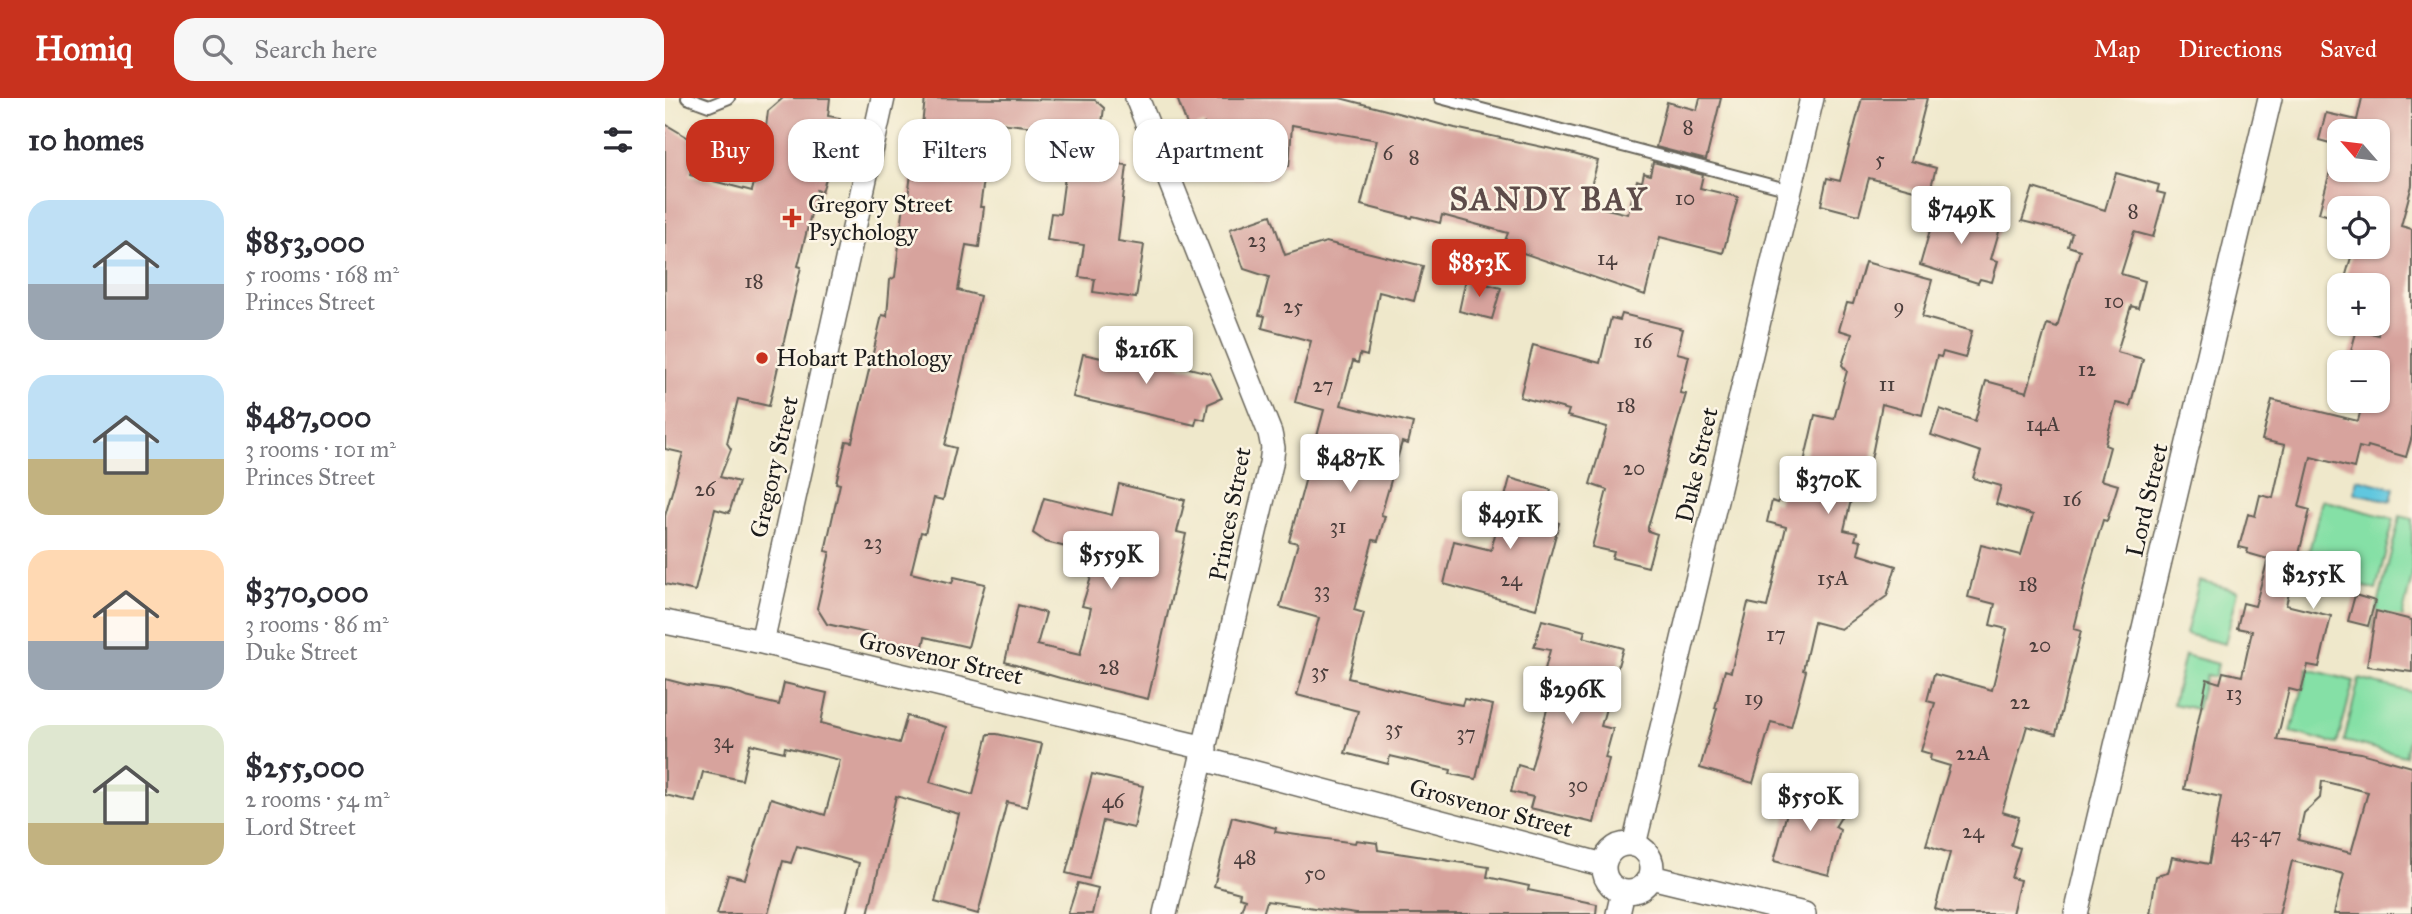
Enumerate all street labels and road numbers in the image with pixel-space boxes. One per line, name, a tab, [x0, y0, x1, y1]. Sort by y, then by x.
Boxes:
street label: Gregory Street	[743, 393, 805, 541]
street label: Duke Street	[1669, 404, 1725, 526]
street label: Lord Street	[2119, 440, 2175, 560]
street label: Princes Street	[1202, 444, 1258, 584]
street label: Grosvenor Street	[856, 625, 1027, 692]
street label: Grosvenor Street	[1406, 772, 1576, 844]

